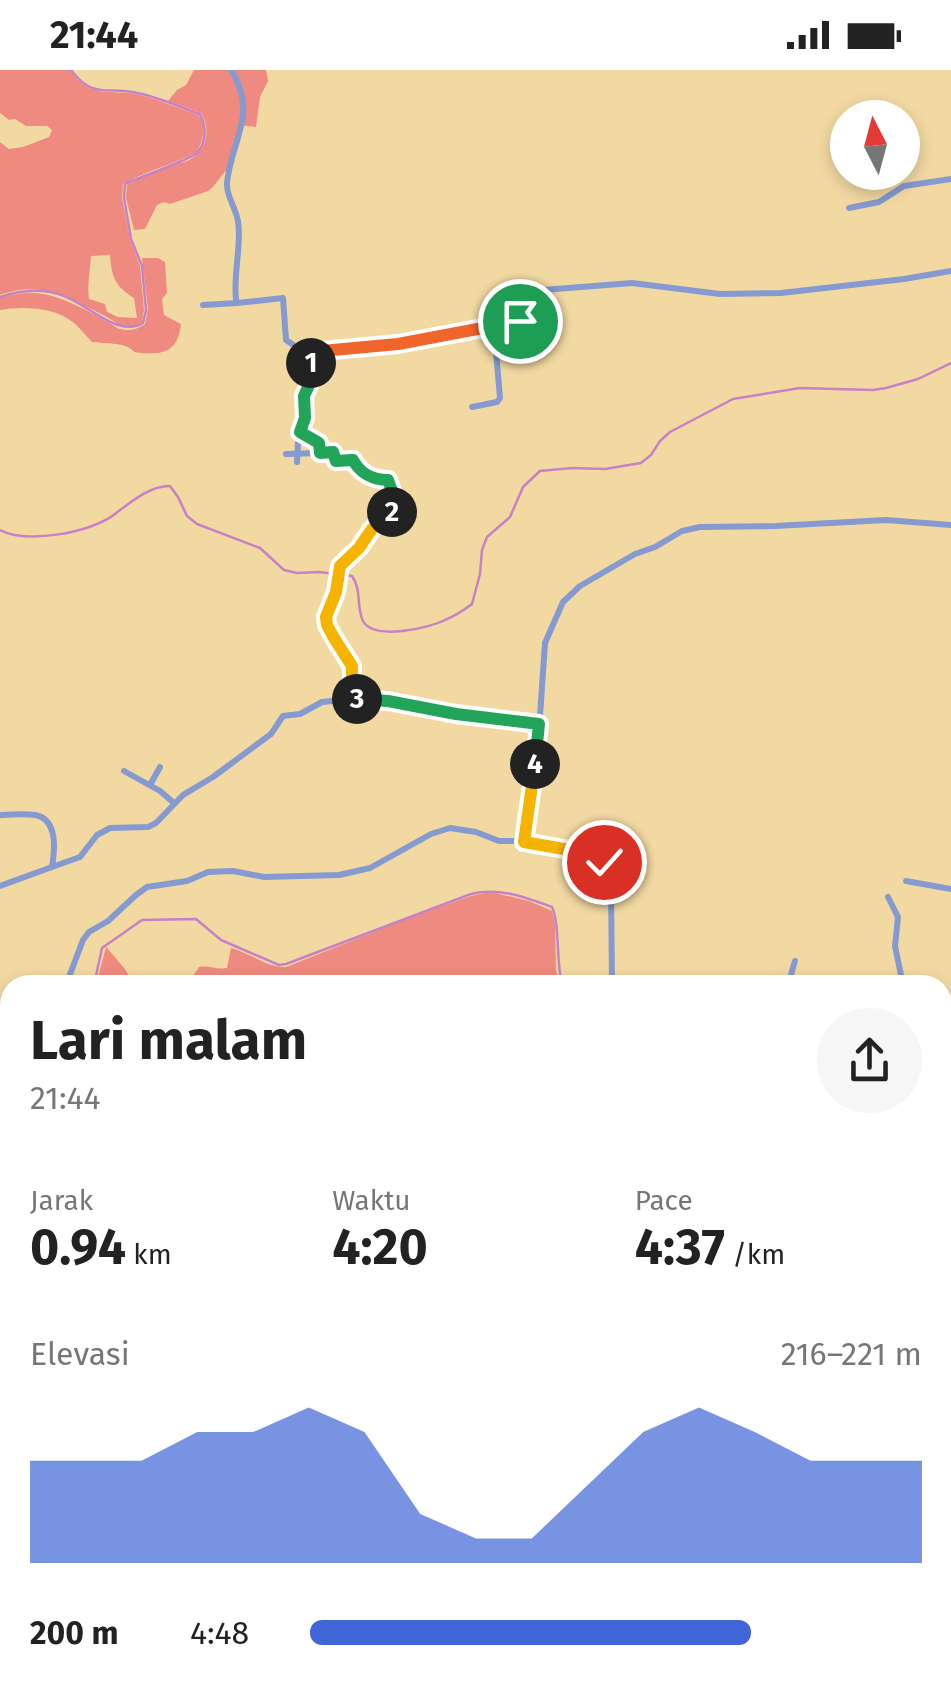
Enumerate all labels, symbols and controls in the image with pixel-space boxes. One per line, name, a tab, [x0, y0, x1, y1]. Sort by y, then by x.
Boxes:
text: 21:44	[50, 12, 138, 58]
north arrow	[830, 100, 920, 190]
map controls	[830, 100, 920, 190]
pin	[478, 279, 563, 364]
icon: arrive	[493, 294, 548, 349]
pin: 1	[286, 338, 336, 388]
text: 1	[305, 346, 318, 379]
pin: 2	[367, 487, 417, 537]
text: 2	[385, 495, 399, 528]
pin: 3	[332, 674, 382, 724]
text: 3	[350, 682, 364, 715]
pin: 4	[510, 739, 560, 789]
text: 4	[527, 747, 543, 780]
pin	[562, 820, 647, 905]
icon: check	[577, 835, 632, 890]
text: Lari malam	[30, 1008, 307, 1074]
button: share	[817, 1008, 922, 1113]
text: 21:44	[30, 1079, 100, 1117]
text: Jarak	[30, 1184, 93, 1217]
text: Waktu	[332, 1184, 411, 1217]
text: Pace	[635, 1184, 693, 1217]
text: 0.94	[30, 1217, 126, 1277]
text: 4:20	[332, 1217, 428, 1277]
text: 4:37	[635, 1217, 725, 1277]
text: km	[126, 1238, 172, 1271]
text: /km	[725, 1238, 785, 1271]
text: Elevasi	[30, 1335, 130, 1373]
text: 216–221 m	[781, 1335, 922, 1373]
text: 200 m	[30, 1614, 119, 1652]
text: 4:48	[190, 1614, 249, 1652]

